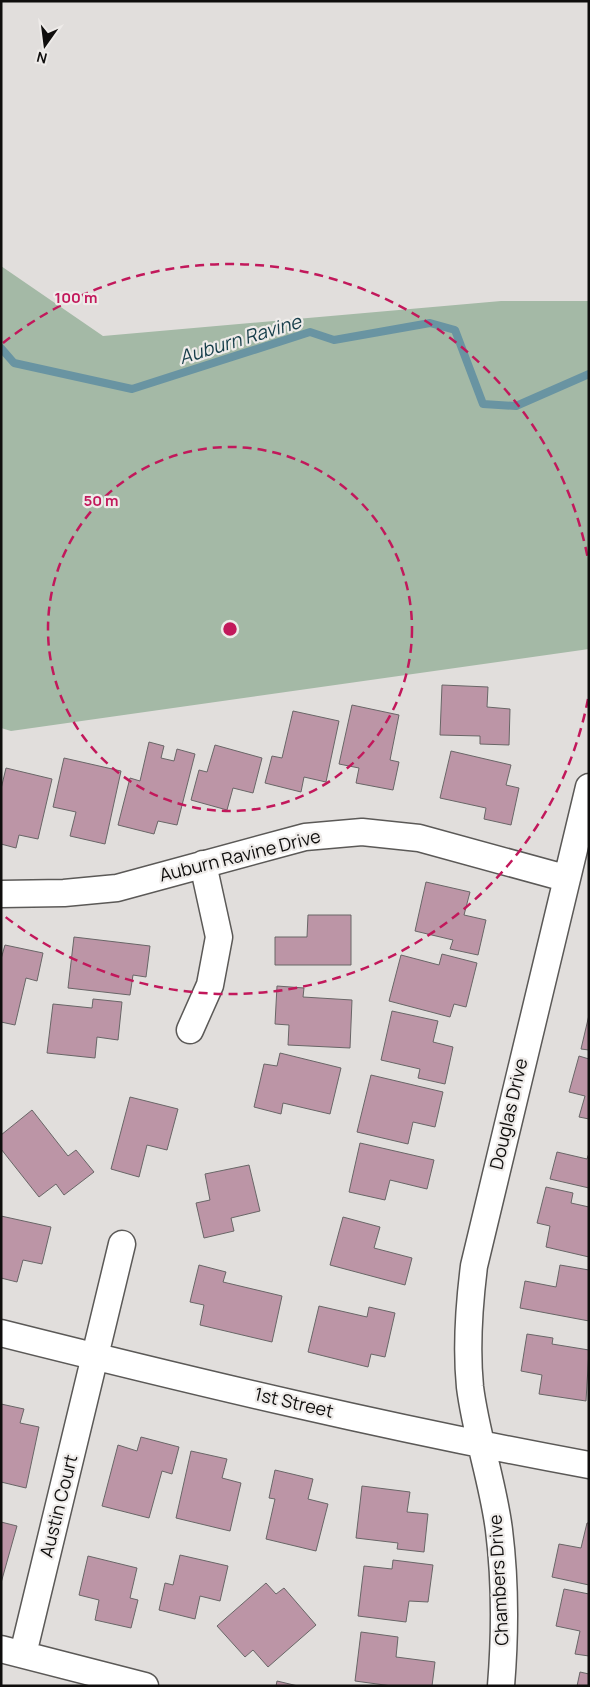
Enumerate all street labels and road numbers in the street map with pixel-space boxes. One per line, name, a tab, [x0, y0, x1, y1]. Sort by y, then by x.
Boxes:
street label: Auburn Ravine Drive	[157, 823, 323, 887]
street label: Douglas Drive	[484, 1056, 532, 1172]
street label: 1st Street	[252, 1381, 336, 1423]
street label: Austin Court	[34, 1452, 82, 1560]
street label: Chambers Drive	[483, 1514, 513, 1646]

